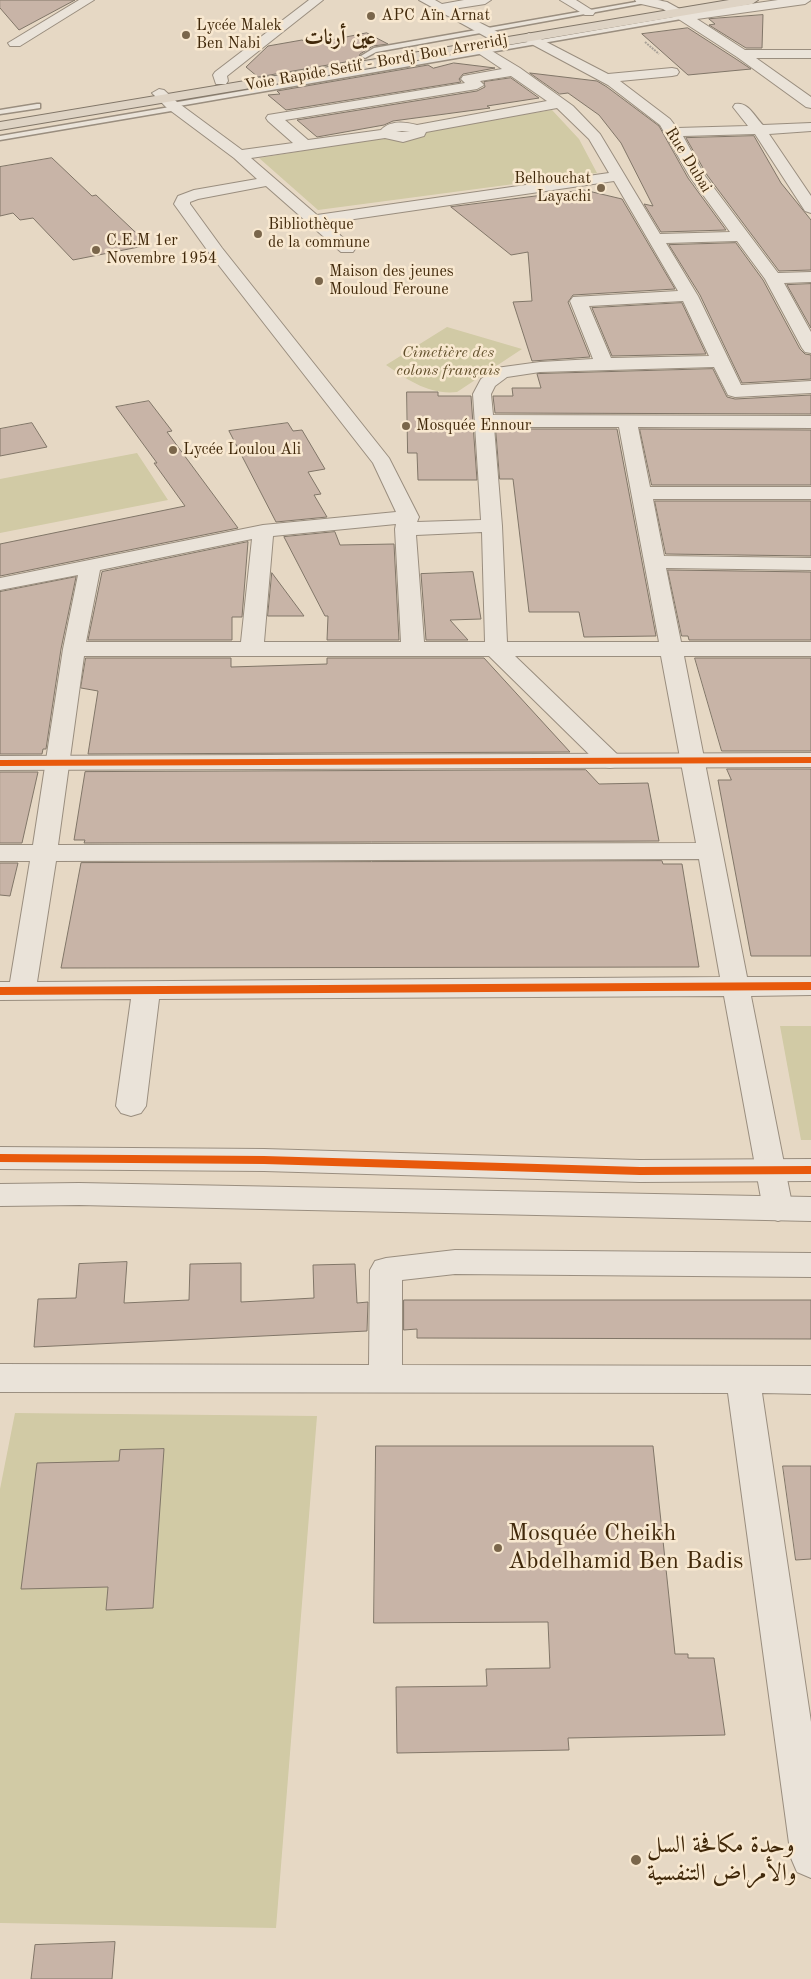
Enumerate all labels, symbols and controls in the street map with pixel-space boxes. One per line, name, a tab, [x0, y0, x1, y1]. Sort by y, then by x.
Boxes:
place label: APC Aïn Arnat	[381, 6, 490, 26]
marker: APC Aïn Arnat	[365, 10, 377, 22]
place label: Lycée Malek Ben Nabi	[196, 16, 282, 54]
district label: عين أرنات	[304, 25, 376, 51]
marker: Lycée Malek Ben Nabi	[180, 29, 192, 41]
street label: Voie Rapide Setif - Bordj Bou Arreridj	[243, 30, 509, 96]
street label: Rue Dubai	[660, 124, 716, 196]
place label: Belhouchat Layachi	[514, 169, 591, 207]
marker: Belhouchat Layachi	[595, 182, 607, 194]
place label: Bibliothèque de la commune	[268, 215, 370, 253]
marker: Bibliothèque de la commune	[252, 228, 264, 240]
place label: C.E.M 1er Novembre 1954	[106, 231, 217, 269]
marker: C.E.M 1er Novembre 1954	[90, 244, 102, 256]
place label: Maison des jeunes Mouloud Feroune	[329, 262, 454, 300]
marker: Maison des jeunes Mouloud Feroune	[313, 275, 325, 287]
park label: Cimetière des colons français	[396, 343, 500, 381]
place label: Mosquée Ennour	[416, 416, 531, 436]
marker: Mosquée Ennour	[400, 420, 412, 432]
place label: Lycée Loulou Ali	[183, 440, 301, 460]
marker: Lycée Loulou Ali	[167, 444, 179, 456]
place label: Mosquée Cheikh Abdelhamid Ben Badis	[508, 1520, 743, 1576]
marker: Mosquée Cheikh Abdelhamid Ben Badis	[492, 1542, 504, 1554]
place label: وحدة مكافحة السل والأمراض التنفسية	[647, 1832, 797, 1888]
marker: وحدة مكافحة السل والأمراض التنفسية	[629, 1853, 643, 1867]

